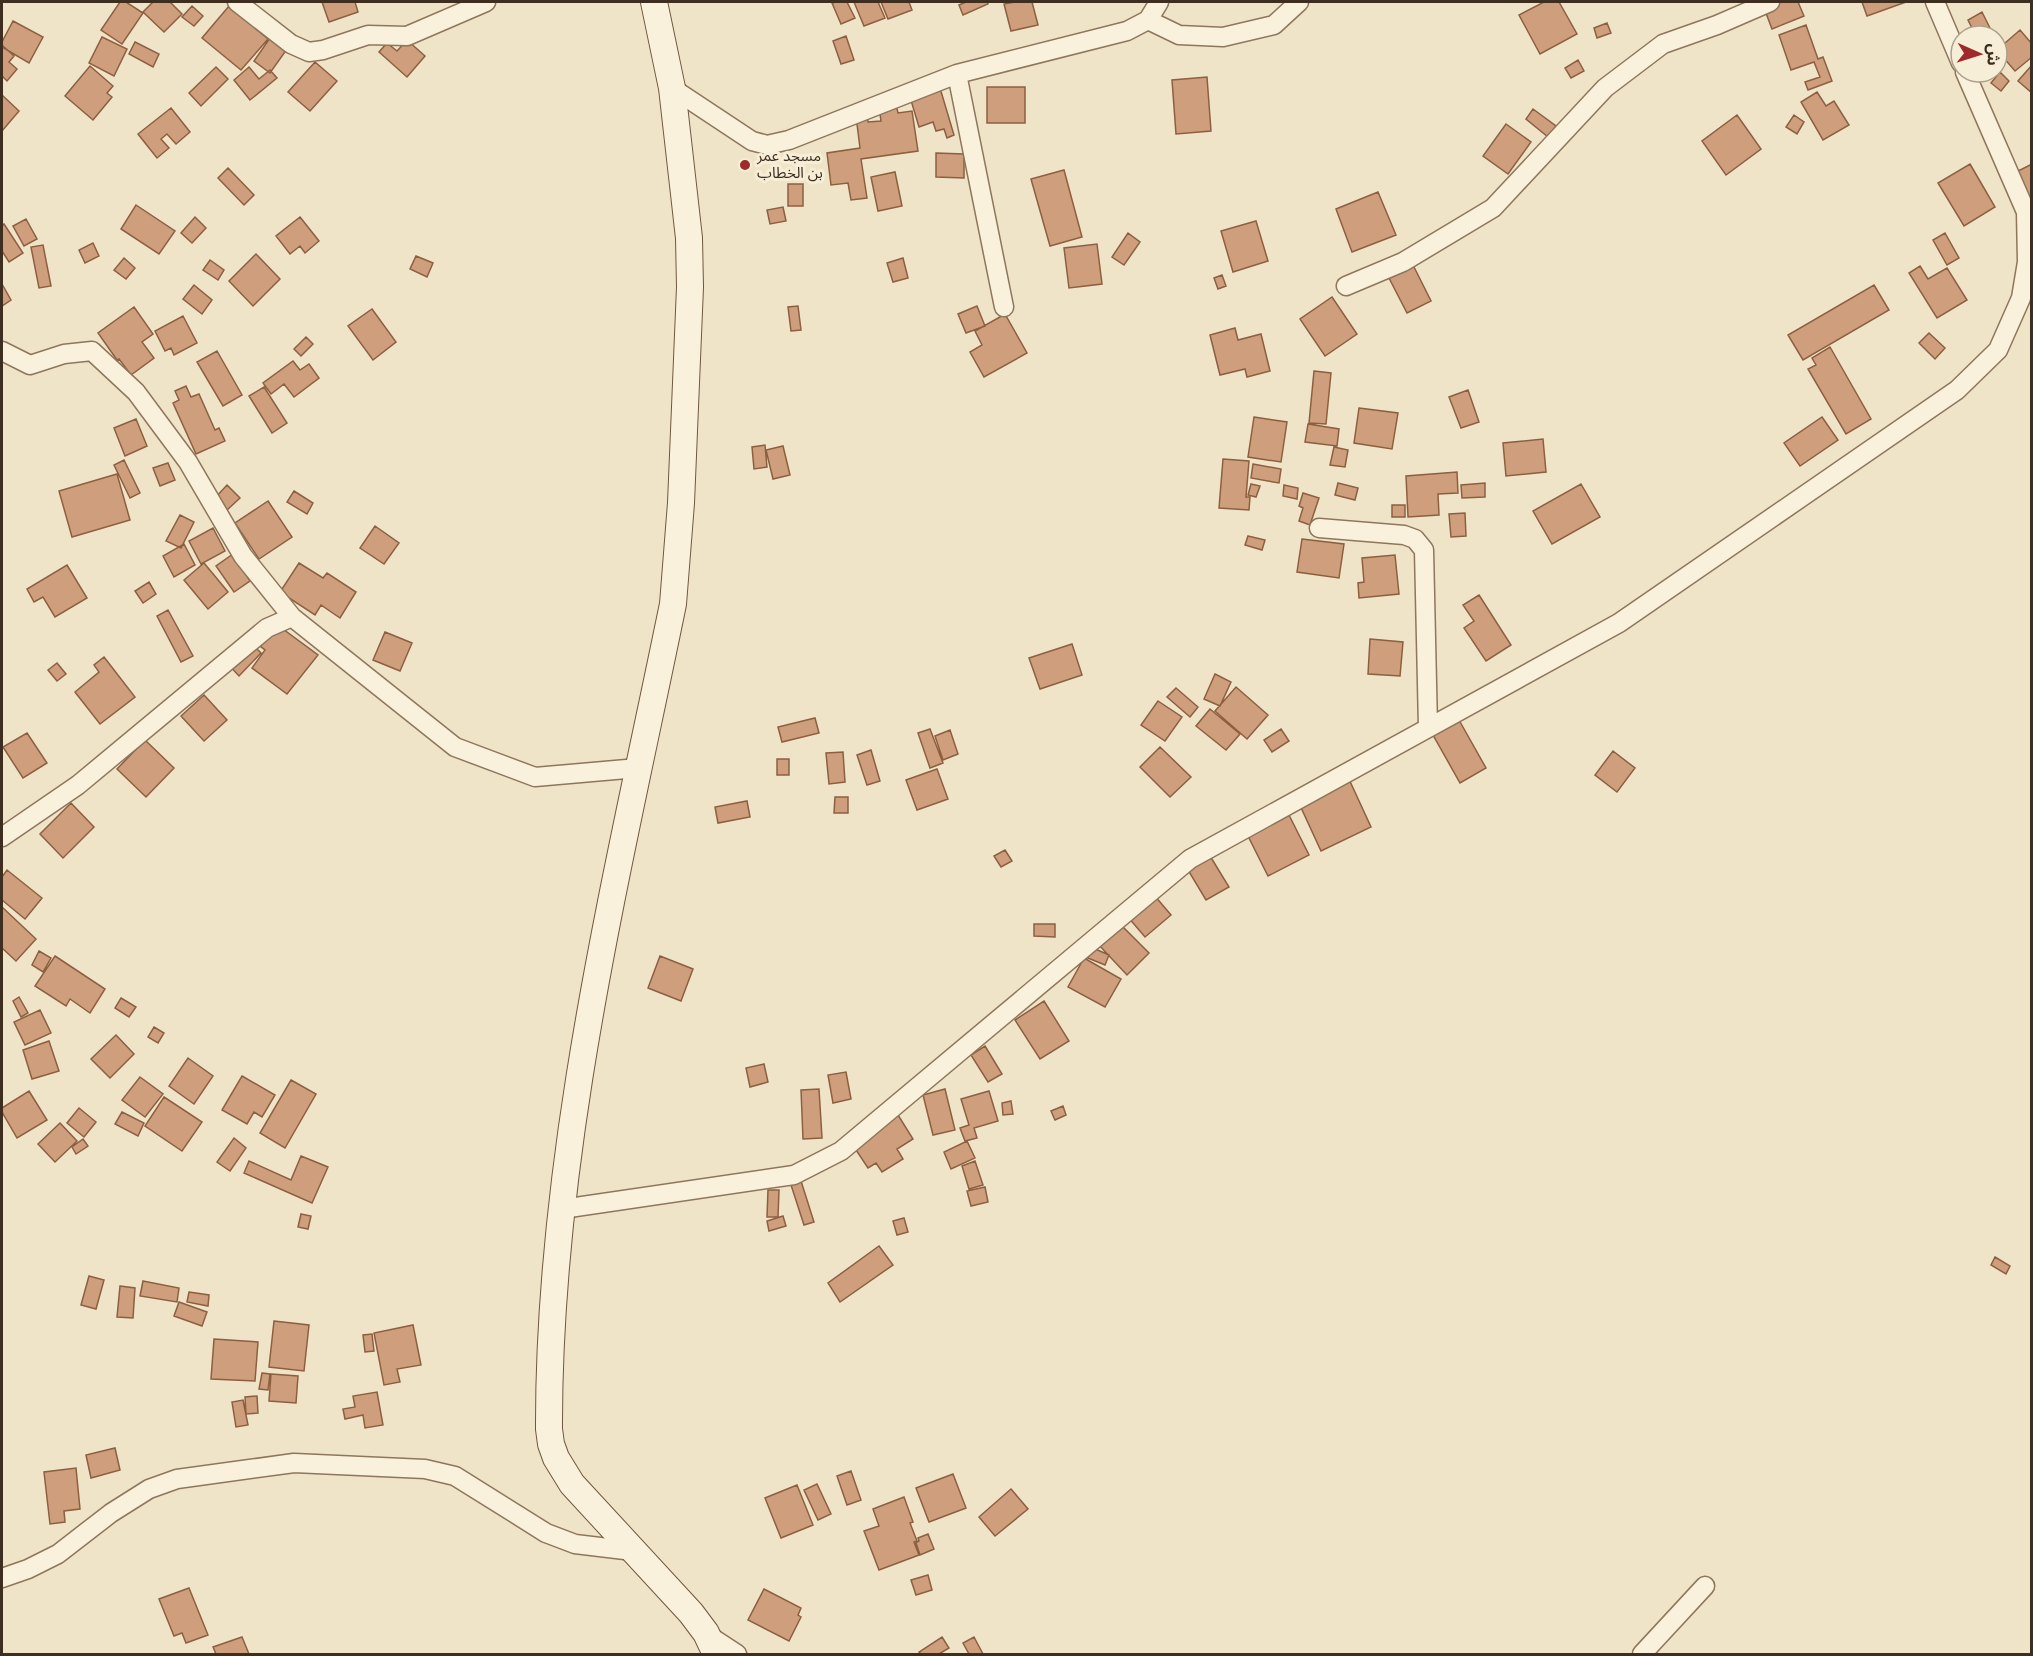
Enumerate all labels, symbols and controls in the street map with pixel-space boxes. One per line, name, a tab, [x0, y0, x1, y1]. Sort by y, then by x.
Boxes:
north arrow	[1949, 24, 2009, 84]
text: ش	[1975, 43, 2011, 67]
place label: مسجد عمر بن الخطاب	[756, 140, 823, 189]
marker: مسجد عمر بن الخطاب	[738, 158, 752, 172]

